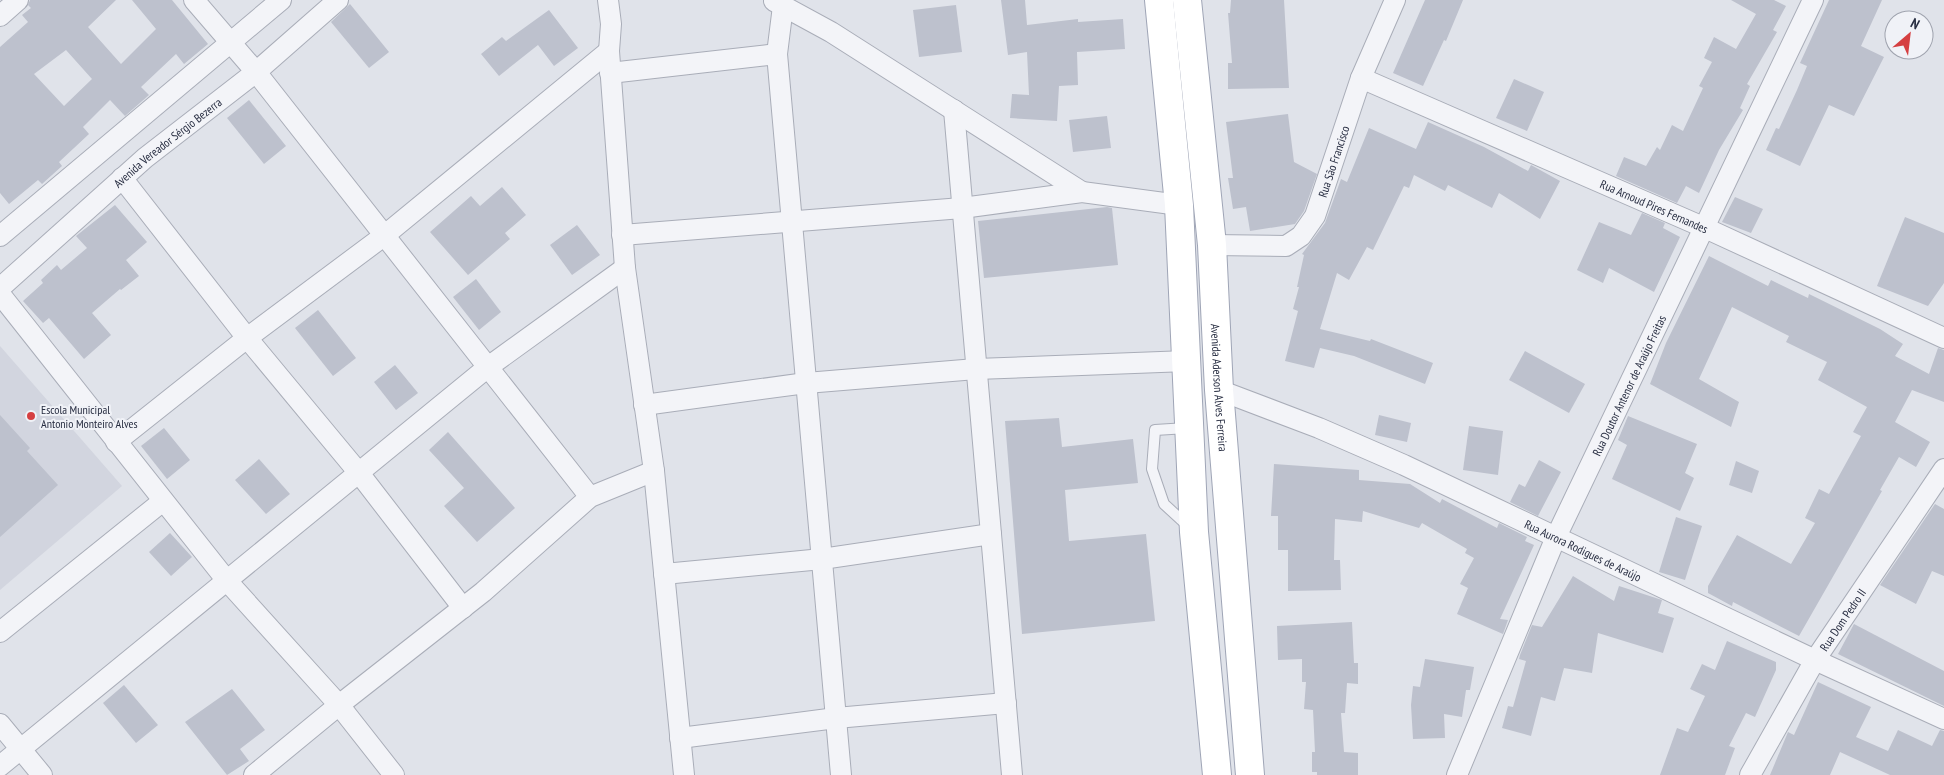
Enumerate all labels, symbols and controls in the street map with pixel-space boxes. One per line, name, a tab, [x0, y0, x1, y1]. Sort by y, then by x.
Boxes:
north arrow	[1884, 10, 1934, 60]
text: N	[1908, 14, 1923, 33]
street label: Avenida Vereador Sérgio Bezerra	[110, 94, 224, 190]
street label: Rua São Francisco	[1314, 124, 1352, 199]
street label: Rua Arnoud Pires Fernandes	[1598, 176, 1711, 236]
street label: Rua Doutor Antenor de Araújo Freitas	[1589, 312, 1669, 458]
street label: Avenida Aderson Alves Ferreira	[1208, 323, 1231, 452]
place label: Escola Municipal Antonio Monteiro Alves	[41, 402, 138, 431]
marker: Escola Municipal Antonio Monteiro Alves	[25, 410, 37, 422]
street label: Rua Aurora Rodigues de Araújo	[1522, 516, 1644, 584]
street label: Rua Dom Pedro II	[1816, 585, 1869, 654]

